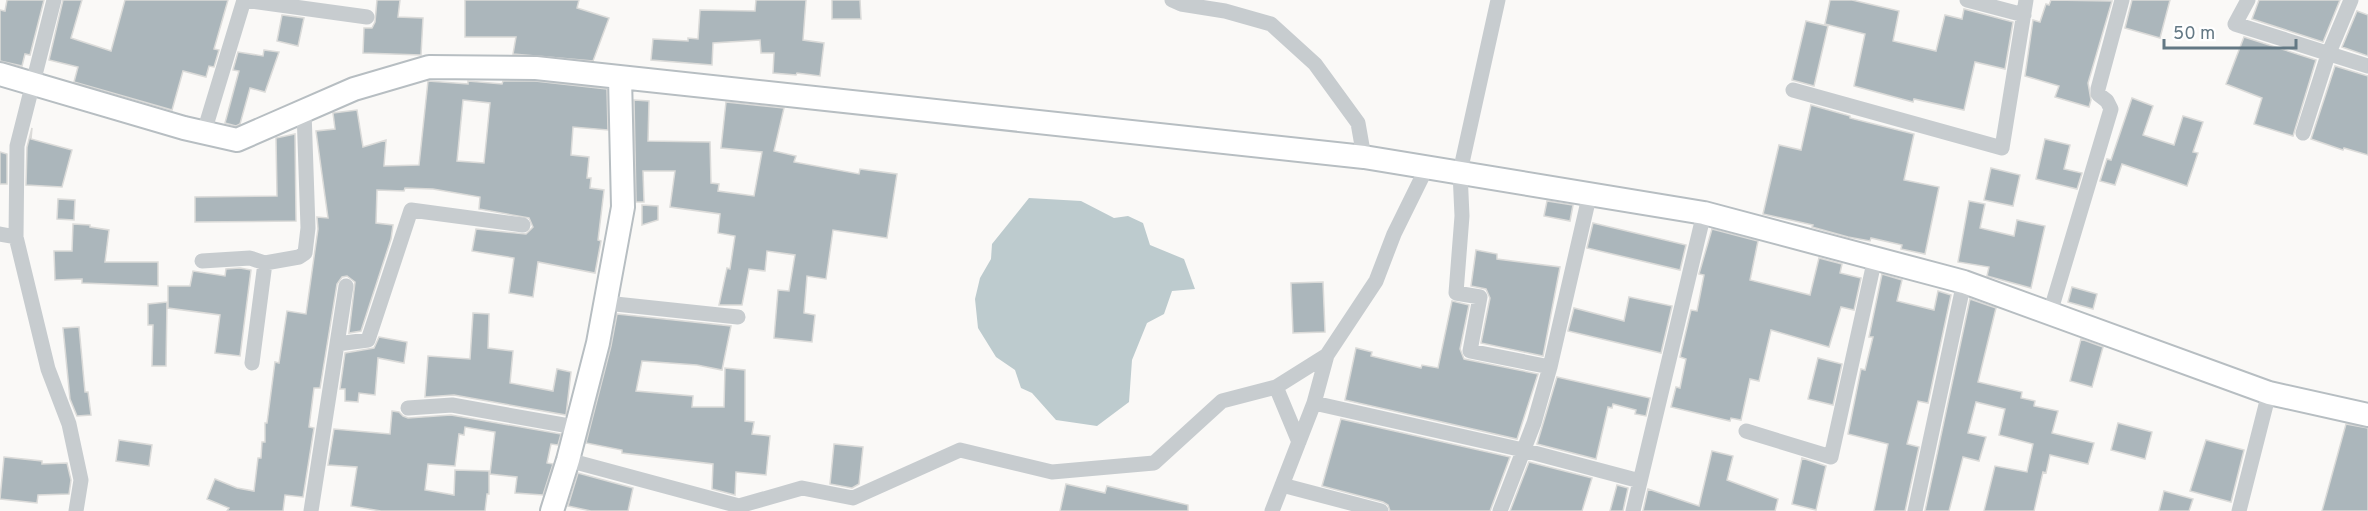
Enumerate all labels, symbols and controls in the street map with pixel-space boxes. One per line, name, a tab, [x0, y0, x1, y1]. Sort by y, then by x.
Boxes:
scale bar	[2164, 12, 2296, 50]
text: 50 m	[2173, 23, 2215, 46]

